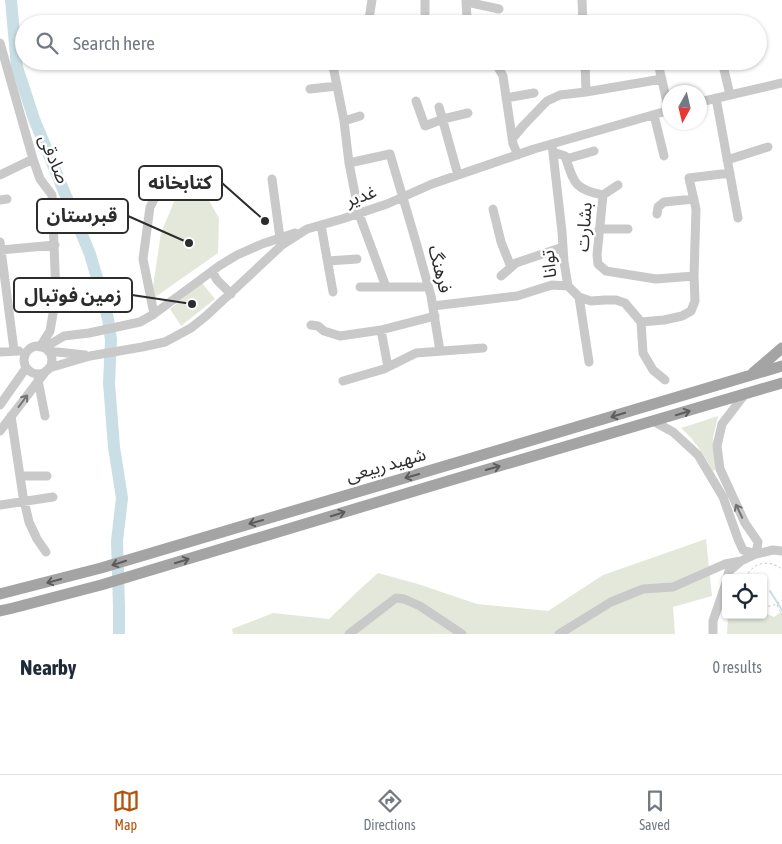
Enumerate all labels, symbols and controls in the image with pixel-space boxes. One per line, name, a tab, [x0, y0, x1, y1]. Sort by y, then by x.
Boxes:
search box	[15, 15, 767, 70]
icon: search	[33, 29, 61, 57]
text: Search here	[73, 32, 155, 54]
north arrow	[662, 85, 707, 130]
street label: صادقی	[34, 131, 74, 187]
callout: کتابخانه	[139, 166, 222, 200]
text: کتابخانه	[148, 171, 212, 193]
street label: غدیر	[342, 180, 379, 212]
callout: قبرستان	[37, 199, 128, 233]
street label: بشارت	[571, 201, 597, 253]
text: قبرستان	[47, 204, 117, 227]
street label: فرهنگ	[423, 243, 457, 295]
street label: توانا	[537, 249, 561, 279]
callout: زمین فوتبال	[14, 278, 132, 312]
text: زمین فوتبال	[24, 284, 122, 307]
one-way arrow	[17, 395, 28, 408]
one-way arrow	[675, 407, 691, 417]
one-way arrow	[610, 410, 626, 420]
street label: شهید ربیعی	[343, 443, 429, 487]
one-way arrow	[485, 463, 501, 472]
one-way arrow	[404, 472, 420, 482]
one-way arrow	[734, 504, 744, 519]
one-way arrow	[329, 509, 345, 519]
one-way arrow	[248, 518, 264, 527]
one-way arrow	[174, 555, 190, 565]
one-way arrow	[111, 558, 127, 568]
map controls	[722, 574, 767, 619]
button: locate	[722, 574, 767, 619]
one-way arrow	[47, 577, 63, 586]
text: Nearby	[20, 655, 76, 679]
text: 0 results	[712, 658, 762, 676]
tab: Map	[112, 787, 140, 833]
tab: Directions	[363, 787, 416, 833]
tab: Saved	[639, 787, 670, 833]

